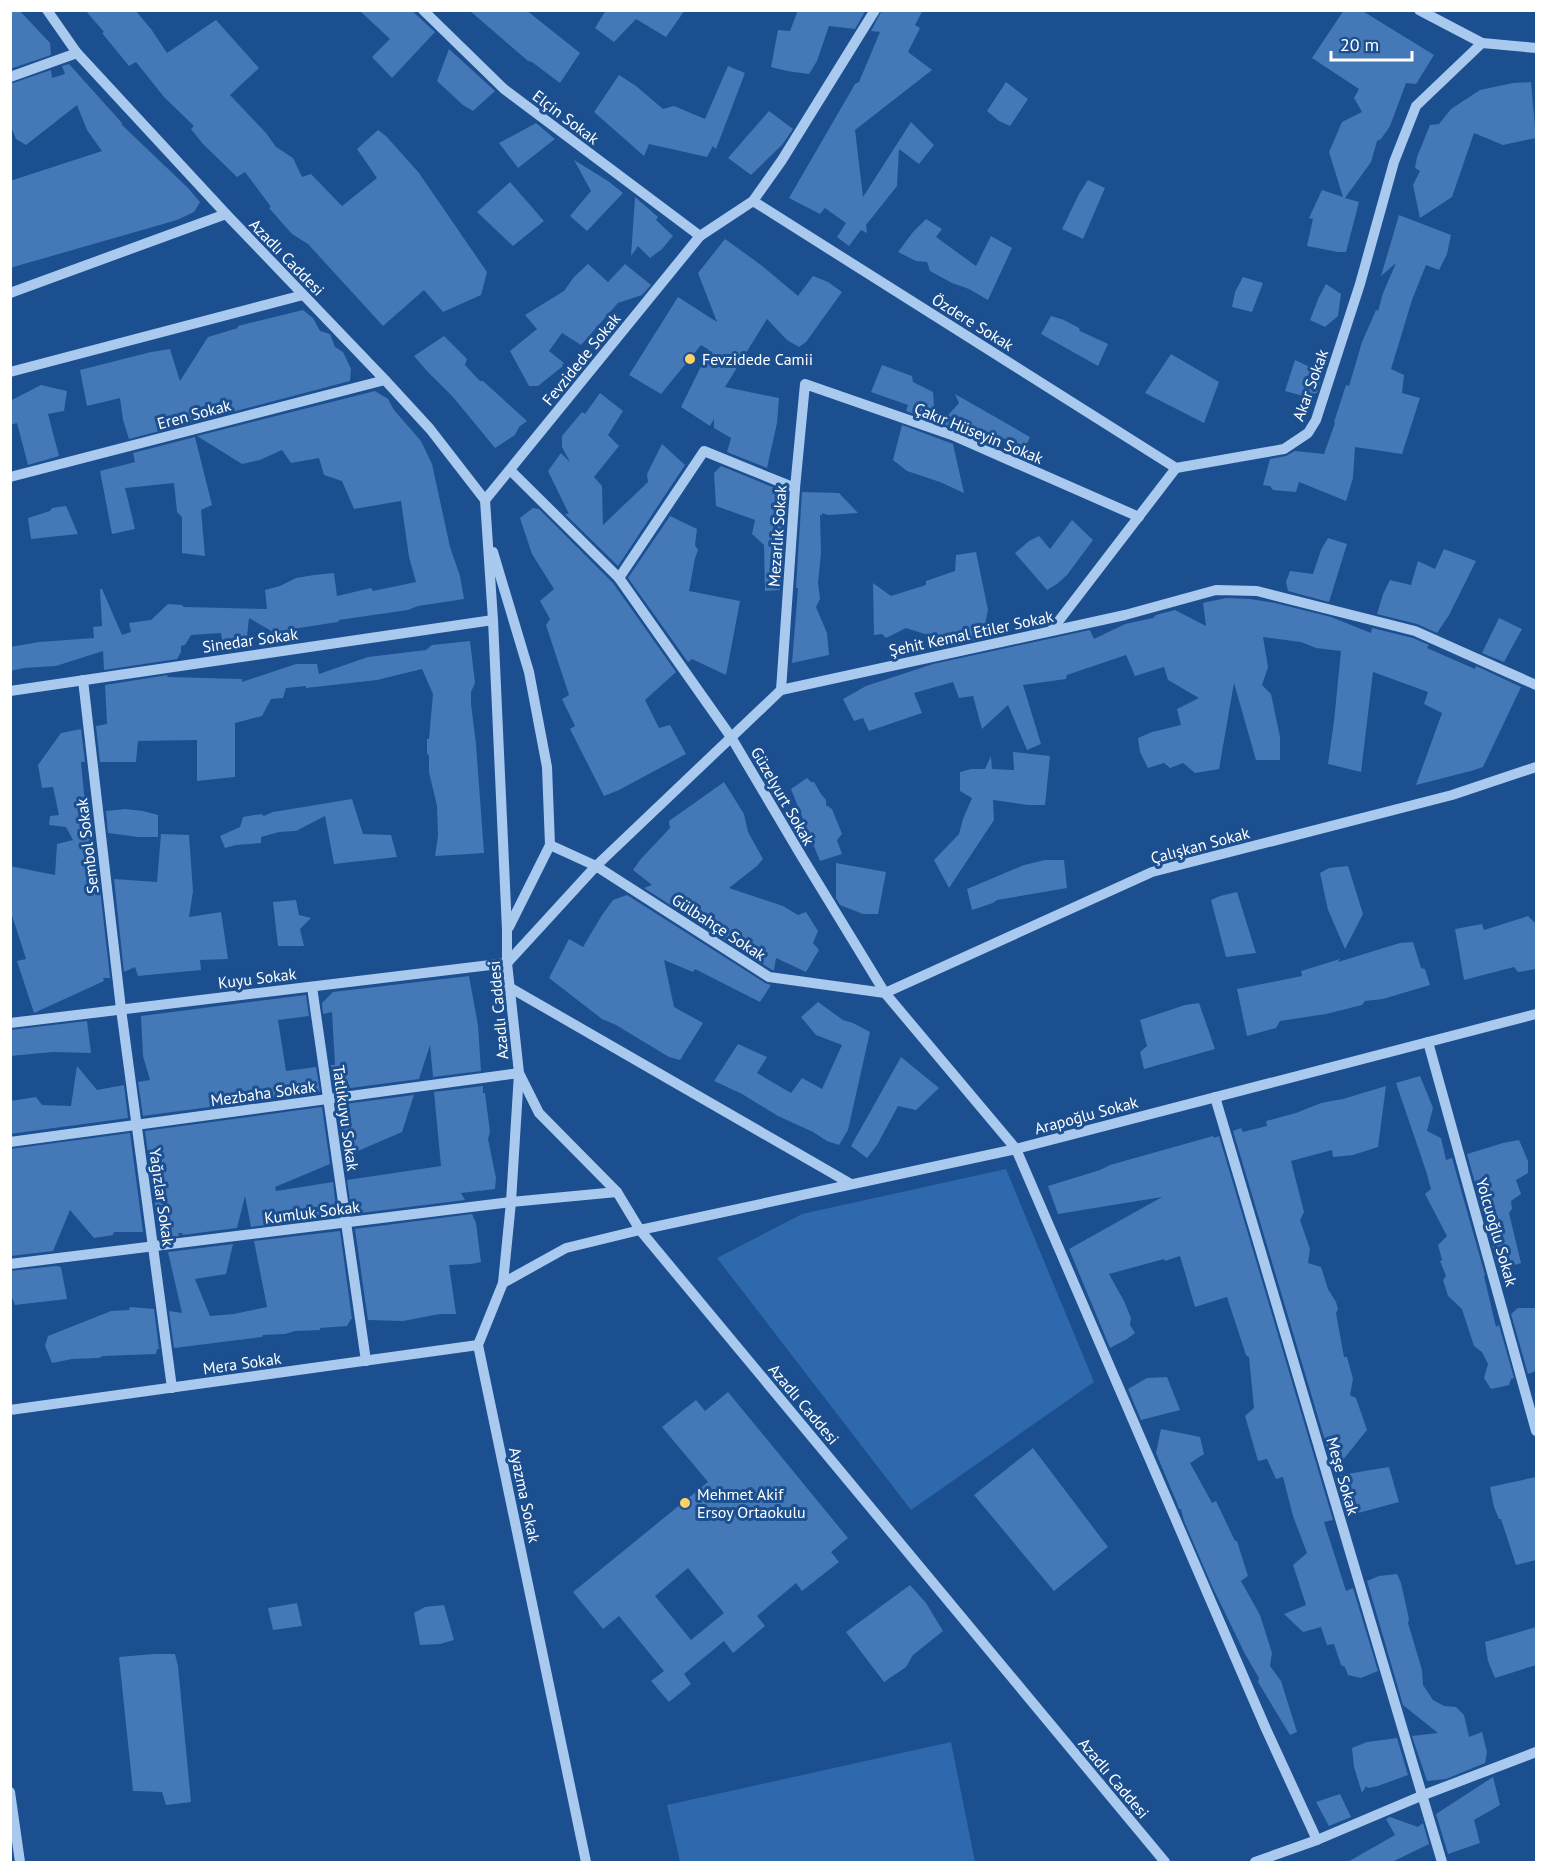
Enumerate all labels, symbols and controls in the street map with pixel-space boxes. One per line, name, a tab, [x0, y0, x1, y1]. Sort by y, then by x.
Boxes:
scale bar	[1331, 24, 1412, 62]
text: 20 m	[1340, 33, 1379, 56]
street label: Elçin Sokak	[529, 86, 603, 149]
street label: Azadlı Caddesi	[245, 214, 329, 300]
street label: Özdere Sokak	[928, 289, 1018, 355]
street label: Fevzidede Sokak	[538, 308, 625, 409]
street label: Akar Sokak	[1288, 346, 1332, 424]
place label: Fevzidede Camii	[702, 349, 813, 369]
marker: Fevzidede Camii	[683, 352, 697, 366]
street label: Eren Sokak	[155, 394, 233, 433]
street label: Çakır Hüseyin Sokak	[912, 398, 1047, 468]
street label: Mezarlık Sokak	[763, 484, 791, 588]
street label: Şehit Kemal Etiler Sokak	[887, 606, 1055, 660]
street label: Sinedar Sokak	[201, 623, 299, 657]
street label: Güzelyurt Sokak	[747, 743, 819, 849]
street label: Sembol Sokak	[71, 797, 103, 895]
street label: Çalışkan Sokak	[1148, 822, 1252, 868]
street label: Gülbahçe Sokak	[668, 889, 770, 965]
street label: Azadlı Caddesi	[484, 960, 512, 1060]
street label: Kuyu Sokak	[217, 963, 298, 993]
street label: Tatlıkuyu Sokak	[329, 1064, 363, 1172]
street label: Mezbaha Sokak	[209, 1076, 317, 1110]
street label: Arapoğlu Sokak	[1032, 1091, 1140, 1138]
street label: Yağızlar Sokak	[145, 1147, 179, 1247]
street label: Yolcuoğlu Sokak	[1472, 1176, 1522, 1289]
street label: Kumluk Sokak	[263, 1196, 361, 1228]
street label: Mera Sokak	[202, 1348, 283, 1378]
street label: Azadlı Caddesi	[764, 1360, 844, 1448]
street label: Meşe Sokak	[1322, 1435, 1364, 1518]
street label: Ayazma Sokak	[505, 1446, 545, 1545]
place label: Mehmet Akif Ersoy Ortaokulu	[697, 1484, 806, 1522]
marker: Mehmet Akif Ersoy Ortaokulu	[678, 1496, 692, 1510]
street label: Azadlı Caddesi	[1074, 1734, 1154, 1822]

